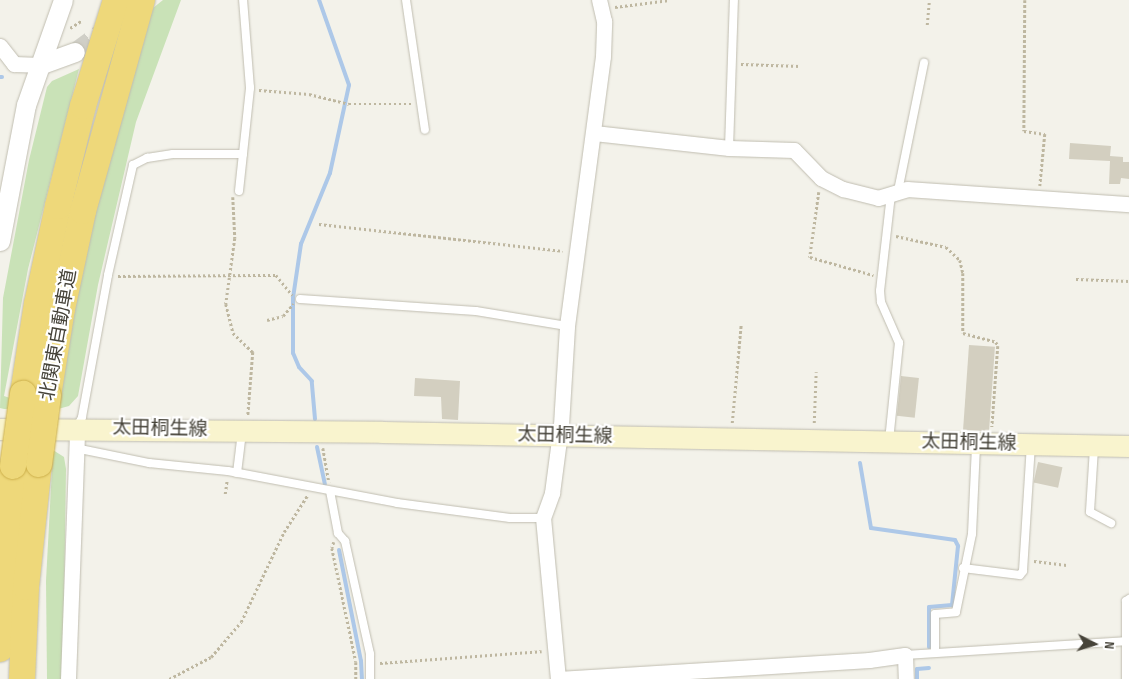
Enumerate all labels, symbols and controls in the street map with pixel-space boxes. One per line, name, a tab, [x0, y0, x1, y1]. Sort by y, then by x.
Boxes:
street label: 北関東自動車道	[36, 268, 82, 402]
street label: 太田桐生線	[112, 417, 208, 441]
street label: 太田桐生線	[517, 424, 613, 448]
street label: 太田桐生線	[921, 431, 1017, 455]
north arrow	[1069, 619, 1119, 669]
text: N	[1101, 641, 1118, 650]

